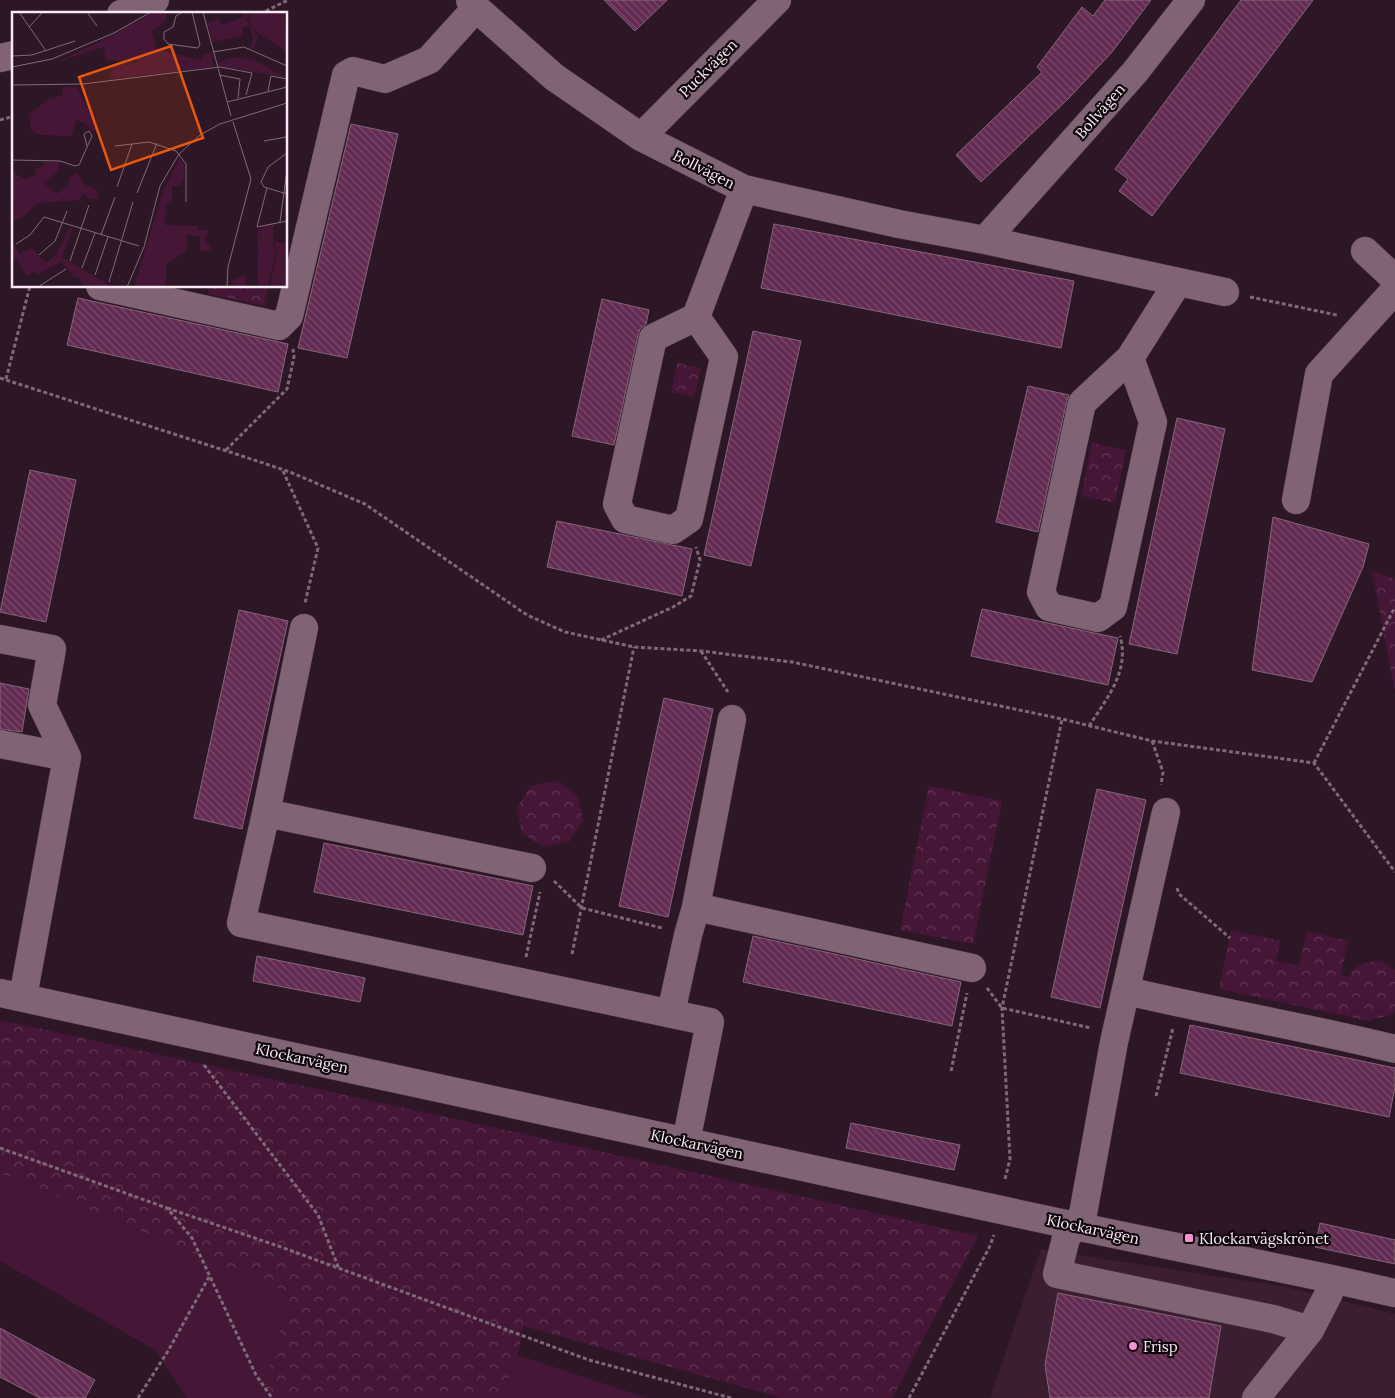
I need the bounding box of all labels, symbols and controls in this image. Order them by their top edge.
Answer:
inset map [12,12,288,288]
street label: Puckvägen [675,35,741,101]
street label: Bollvägen [1071,80,1129,142]
street label: Bollvägen [670,145,738,193]
street label: Klockarvägen [254,1039,350,1077]
street label: Klockarvägen [649,1125,745,1163]
street label: Klockarvägen [1045,1210,1141,1248]
place label: Klockarvägskrönet [1199,1229,1329,1248]
marker: Klockarvägskrönet [1183,1232,1195,1244]
place label: Frisp [1143,1337,1178,1356]
marker: Frisp [1127,1340,1139,1352]

